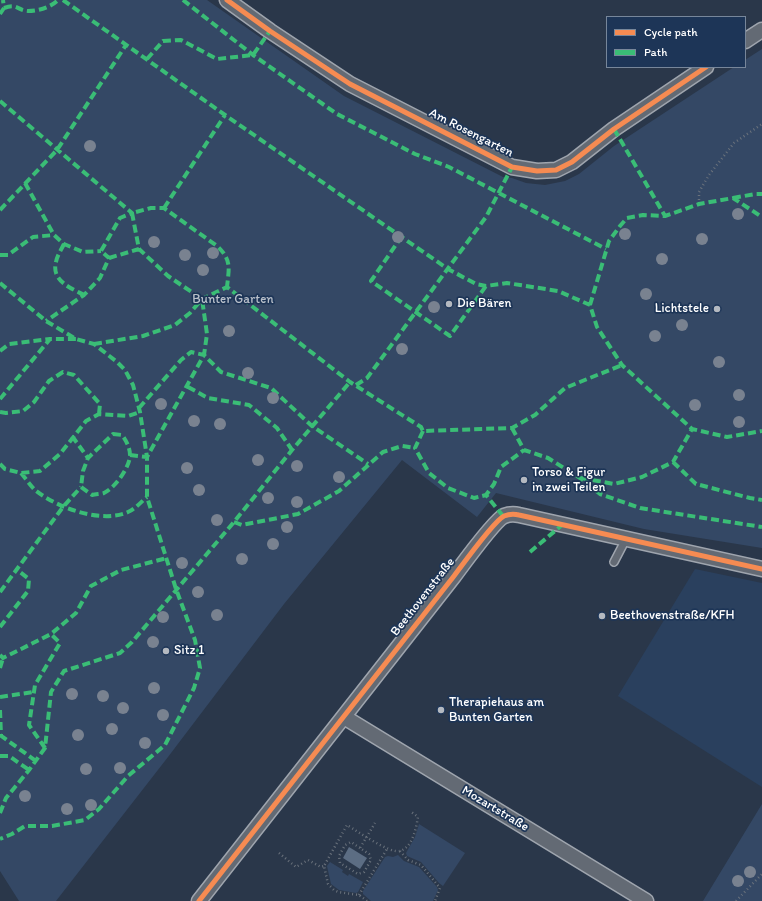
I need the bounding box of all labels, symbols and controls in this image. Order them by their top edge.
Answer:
legend [606,16,746,68]
text: Cycle path [644,25,698,39]
text: Path [644,45,667,59]
street label: Am Rosengarten [426,105,516,161]
park label: Bunter Garten [192,292,274,308]
place label: Die Bären [457,296,511,312]
marker: Die Bären [444,299,454,309]
place label: Lichtstele [655,301,709,317]
marker: Lichtstele [712,304,722,314]
place label: Torso & Figur in zwei Teilen [532,465,605,496]
marker: Torso & Figur in zwei Teilen [519,475,529,485]
street label: Beethovenstraße [388,555,458,639]
place label: Beethovenstraße/KFH [610,608,734,624]
marker: Beethovenstraße/KFH [597,611,607,621]
place label: Sitz 1 [174,643,204,659]
marker: Sitz 1 [161,646,171,656]
place label: Therapiehaus am Bunten Garten [449,695,544,726]
marker: Therapiehaus am Bunten Garten [436,705,446,715]
street label: Mozartstraße [459,783,531,835]

